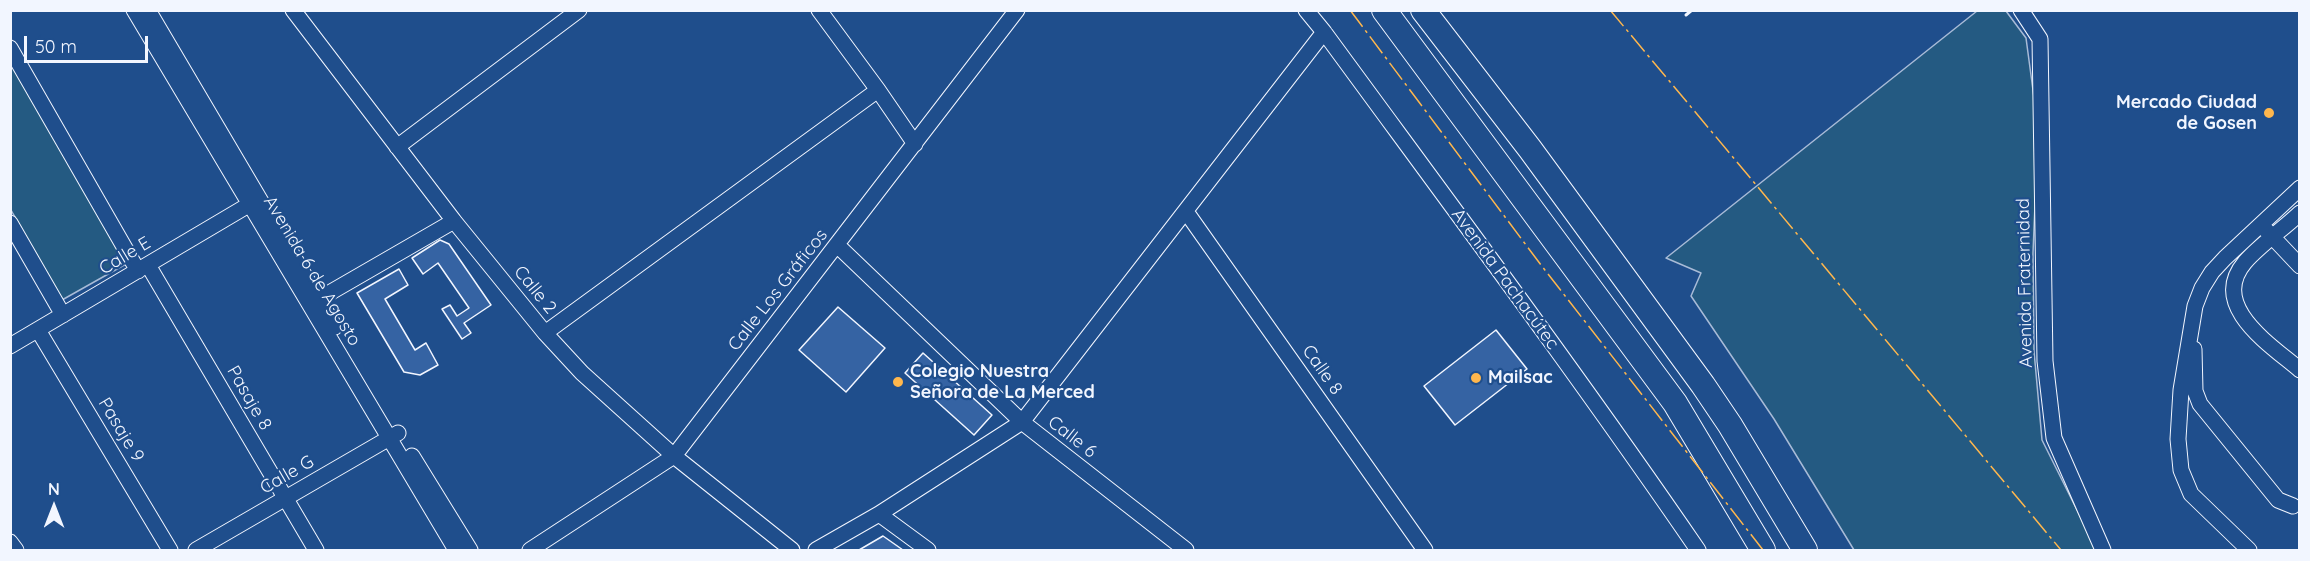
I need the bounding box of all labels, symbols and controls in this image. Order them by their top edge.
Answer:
scale bar [27,24,152,62]
text: 50 m [35,35,77,58]
place label: Mercado Ciudad de Gosen [2116,92,2257,134]
marker: Mercado Ciudad de Gosen [2262,106,2276,120]
street label: Avenida 6 de Agosto [259,192,365,350]
street label: Avenida Fraternidad [2013,198,2037,368]
street label: Avenida Pachacútec [1447,204,1563,354]
street label: Calle Los Gráficos [724,225,832,355]
street label: Calle E [95,232,155,280]
street label: Calle 2 [509,262,561,318]
street label: Calle 8 [1297,341,1347,399]
place label: Colegio Nuestra Señora de La Merced [910,361,1095,404]
street label: Pasaje 8 [222,362,276,434]
place label: Mailsac [1488,367,1553,389]
marker: Mailsac [1469,371,1483,385]
marker: Colegio Nuestra Señora de La Merced [891,375,905,389]
street label: Pasaje 9 [93,394,149,466]
street label: Calle 6 [1043,411,1101,463]
street label: Calle G [256,451,318,499]
north arrow [24,477,84,537]
text: N [48,479,60,499]

